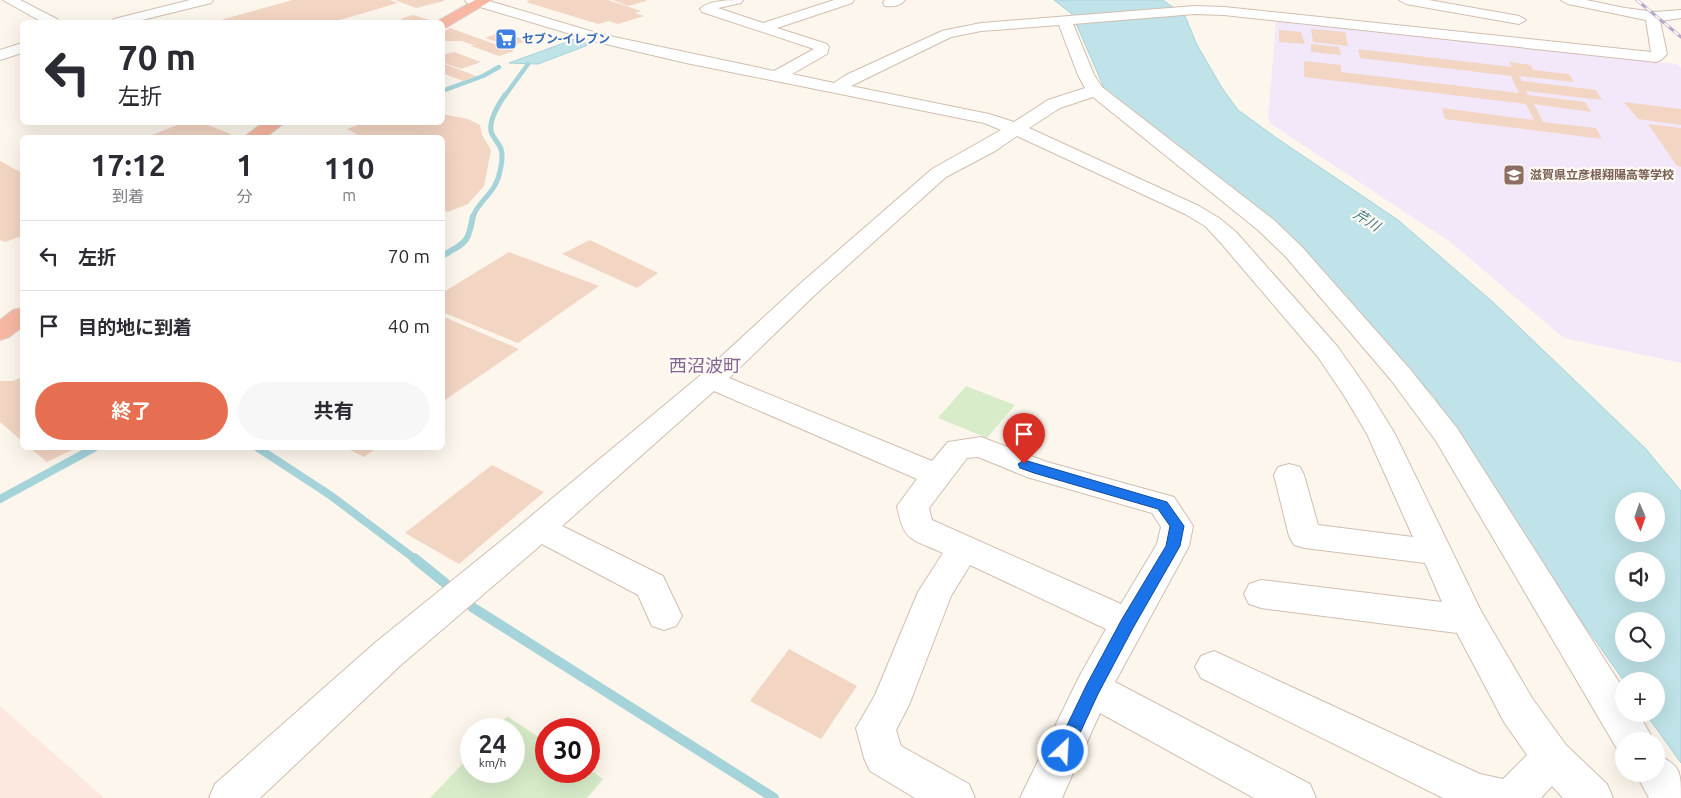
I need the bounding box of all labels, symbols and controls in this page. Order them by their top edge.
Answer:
supermarket icon: セブン-イレブン [494,27,518,51]
place label: セブン-イレブン [522,32,610,45]
text: 70 m [118,37,196,77]
icon: left [35,40,100,105]
text: 左折 [118,83,162,108]
text: 17:12 [91,148,166,182]
text: 1 [236,148,253,182]
text: 110 [324,151,374,185]
school or university icon: 滋賀県立彦根翔陽高等学校 [1502,163,1526,187]
place label: 滋賀県立彦根翔陽高等学校 [1530,168,1674,181]
text: m [342,186,356,204]
text: 到着 [112,187,144,205]
text: 分 [237,187,253,205]
water label: 芹川 [1351,206,1385,235]
icon: left [35,242,63,270]
text: 70 m [388,245,430,267]
text: 左折 [78,246,116,268]
icon: arrive [35,312,63,340]
text: 40 m [388,315,430,337]
text: 目的地に到着 [78,316,192,338]
district label: 西沼波町 [669,355,741,375]
button: 終了 [35,382,228,440]
button: 共有 [238,382,430,440]
pin [1003,413,1045,464]
icon: arrive [1010,420,1038,448]
north arrow [1615,492,1665,542]
map controls [1615,492,1665,782]
button: sound [1615,552,1665,602]
button: search [1615,612,1665,662]
button: + [1615,672,1665,722]
speed limit sign: 30 [535,718,600,783]
position arrow [1036,724,1088,776]
text: 24 [478,730,507,758]
button: − [1615,732,1665,782]
text: km/h [479,756,506,769]

